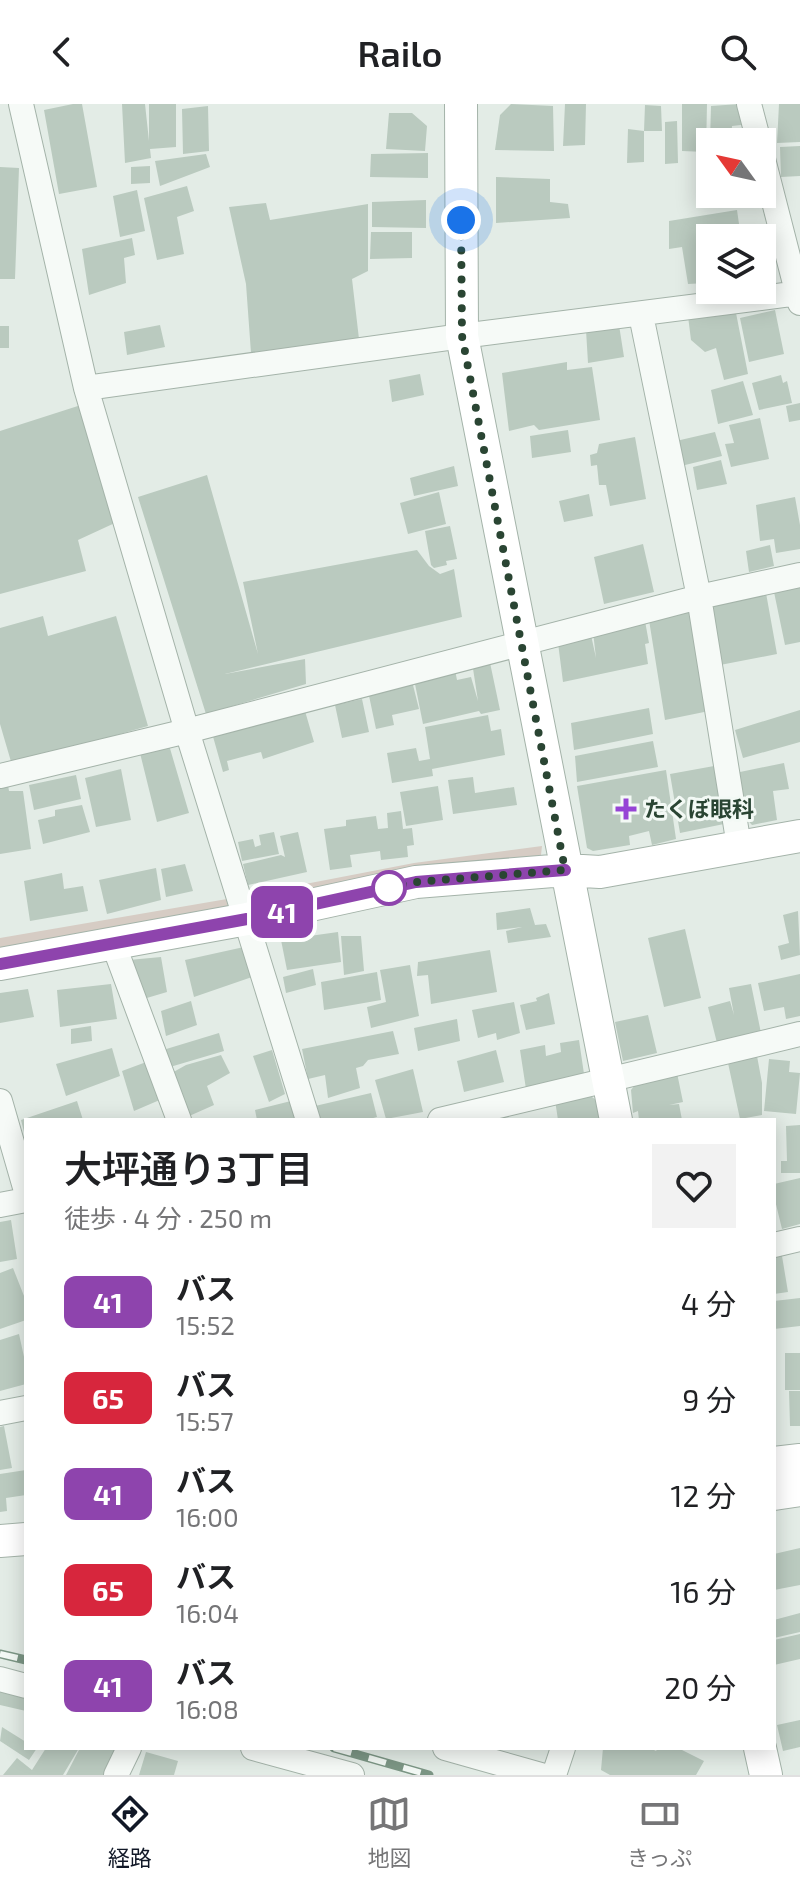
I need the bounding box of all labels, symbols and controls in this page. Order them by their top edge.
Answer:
icon: back [40,30,84,74]
icon: search [716,30,760,74]
text: Railo [358,31,442,74]
north arrow [696,128,776,208]
map controls [696,128,776,304]
your location [441,200,481,240]
button: layers [696,224,776,304]
place label: たくぼ眼科 [644,795,754,821]
marker: たくぼ眼科 [615,798,637,820]
unlabelled marker [372,871,406,905]
line badge: 41 [246,886,318,938]
text: 41 [267,895,297,929]
button: heart [652,1144,736,1228]
text: 大坪通り3丁目 [64,1145,313,1191]
text: 徒歩 · 4 分 · 250 m [64,1202,272,1233]
text: バス [176,1270,236,1306]
text: 41 [93,1285,123,1319]
text: 4 分 [681,1285,736,1321]
text: 15:52 [176,1309,235,1340]
text: バス [176,1366,236,1402]
text: 65 [92,1381,124,1415]
text: 9 分 [682,1381,736,1417]
text: 15:57 [176,1405,234,1436]
text: バス [176,1462,236,1498]
text: 41 [93,1477,123,1511]
text: 12 分 [671,1477,736,1513]
text: 16:00 [176,1501,239,1532]
text: バス [176,1558,236,1594]
text: 65 [92,1573,124,1607]
text: 16 分 [670,1573,736,1609]
text: 16:04 [176,1597,239,1628]
text: バス [176,1654,236,1690]
text: 41 [93,1669,123,1703]
text: 20 分 [664,1669,736,1705]
text: 16:08 [176,1693,239,1724]
tab: 経路 [108,1792,152,1872]
tab: 地図 [367,1792,411,1872]
tab: きっぷ [627,1792,692,1872]

